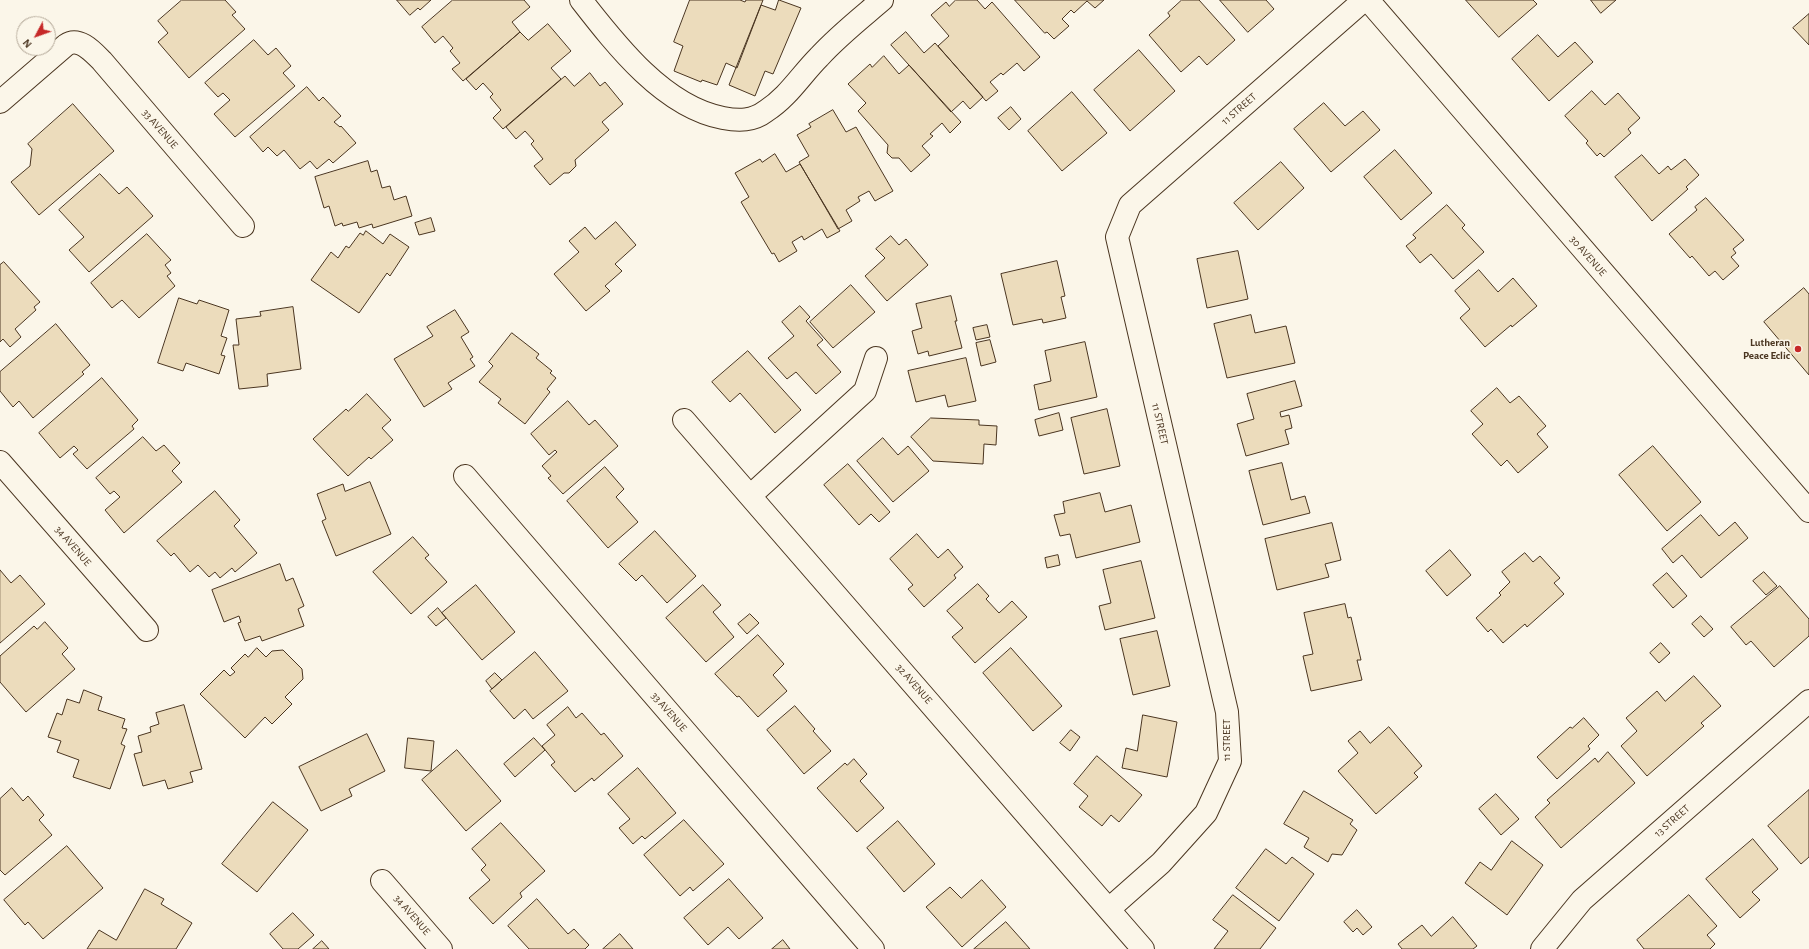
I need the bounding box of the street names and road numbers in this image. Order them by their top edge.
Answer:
street label: 11 STREET [1219,90,1259,128]
street label: 33 AVENUE [139,106,181,152]
street label: 30 AVENUE [1567,233,1609,279]
street label: 11 STREET [1149,402,1171,446]
street label: 34 AVENUE [52,523,94,569]
street label: 32 AVENUE [893,661,935,707]
street label: 33 AVENUE [648,689,690,735]
street label: 11 STREET [1220,719,1234,761]
street label: 13 STREET [1652,802,1692,840]
street label: 34 AVENUE [391,892,433,938]

